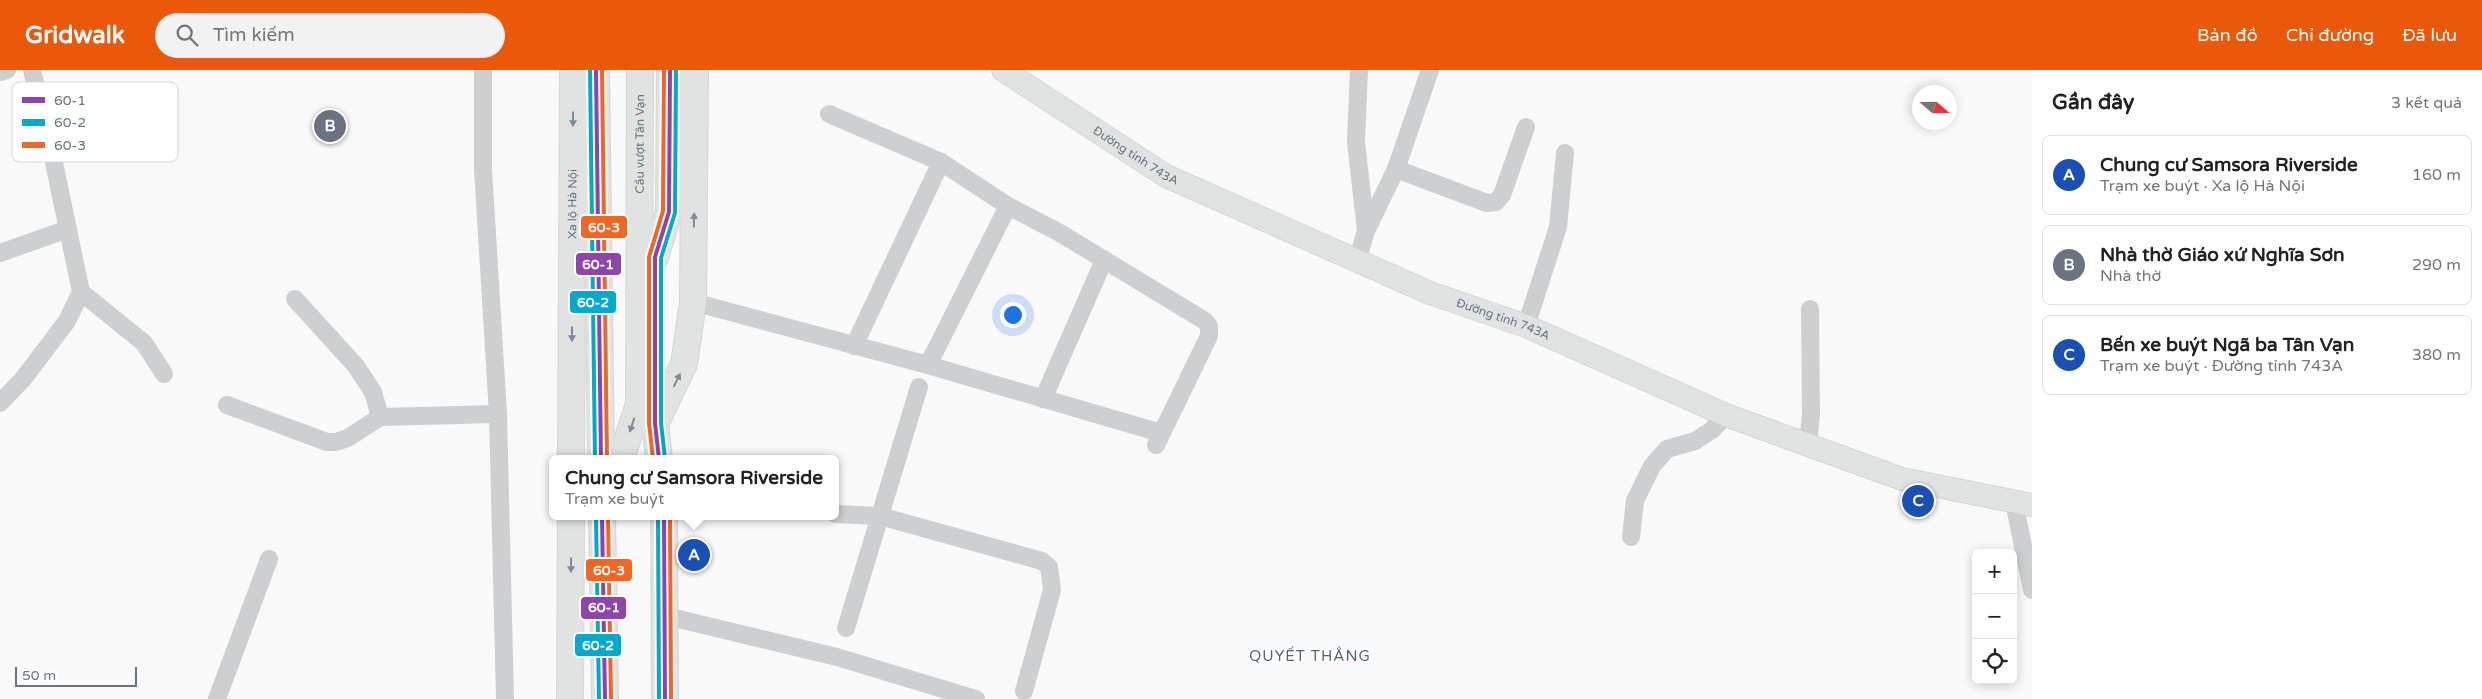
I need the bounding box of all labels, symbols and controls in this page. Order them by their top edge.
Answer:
search box [155,13,505,58]
text: Gridwalk [25,21,125,50]
icon: search [173,21,201,49]
text: Tìm kiếm [213,24,295,46]
text: Bản đồ [2197,24,2258,46]
text: Chỉ đường [2286,24,2374,46]
text: Đã lưu [2402,24,2457,46]
legend [12,82,178,162]
north arrow [1912,85,1957,130]
text: Gần đây [2052,90,2134,115]
text: 60-1 [54,92,86,109]
text: 3 kết quả [2391,93,2462,113]
street label: Cầu vượt Tân Vạn [633,94,647,194]
pin: B [314,107,346,145]
one-way arrow [569,111,577,127]
text: 60-2 [54,114,86,131]
street label: Đường tỉnh 743A [1090,123,1181,188]
text: 60-3 [54,137,86,154]
text: Chung cư Samsora Riverside [2100,154,2358,176]
text: A [2063,165,2075,185]
text: 160 m [2412,165,2461,185]
street label: Xa lộ Hà Nội [565,169,579,239]
text: Trạm xe buýt · Xa lộ Hà Nội [2100,176,2305,196]
one-way arrow [690,211,698,227]
line badge: 60-3 [580,215,628,239]
text: 60-3 [588,219,620,236]
text: Nhà thờ Giáo xứ Nghĩa Sơn [2100,244,2345,266]
line badge: 60-1 [575,252,622,276]
text: B [2063,255,2075,275]
text: 290 m [2412,255,2461,275]
text: 60-1 [582,256,614,273]
text: Nhà thờ [2100,266,2161,286]
line badge: 60-2 [569,290,617,314]
text: 60-2 [577,294,609,311]
street label: Đường tỉnh 743A [1455,296,1552,343]
your location [1000,302,1026,328]
one-way arrow [568,326,576,342]
text: Bến xe buýt Ngã ba Tân Vạn [2100,334,2354,356]
text: C [2063,345,2075,365]
text: 380 m [2412,345,2461,365]
text: Trạm xe buýt · Đường tỉnh 743A [2100,356,2343,376]
one-way arrow [673,373,681,387]
one-way arrow [628,417,635,432]
popup [549,455,839,520]
text: Chung cư Samsora Riverside [565,467,823,489]
pin: C [1902,482,1934,520]
text: Trạm xe buýt [565,489,664,509]
pin: A [678,536,710,574]
map controls [1972,549,2017,684]
button: + [1972,549,2017,594]
one-way arrow [567,557,575,573]
line badge: 60-3 [585,558,633,582]
text: 60-3 [593,562,625,579]
button: − [1972,594,2017,639]
line badge: 60-1 [580,596,627,620]
text: 60-1 [588,599,620,616]
line badge: 60-2 [574,633,622,657]
text: 60-2 [582,637,614,654]
button: locate [1972,639,2017,684]
district label: QUYẾT THẮNG [1249,646,1371,665]
scale bar [15,664,138,687]
text: 50 m [22,667,56,684]

